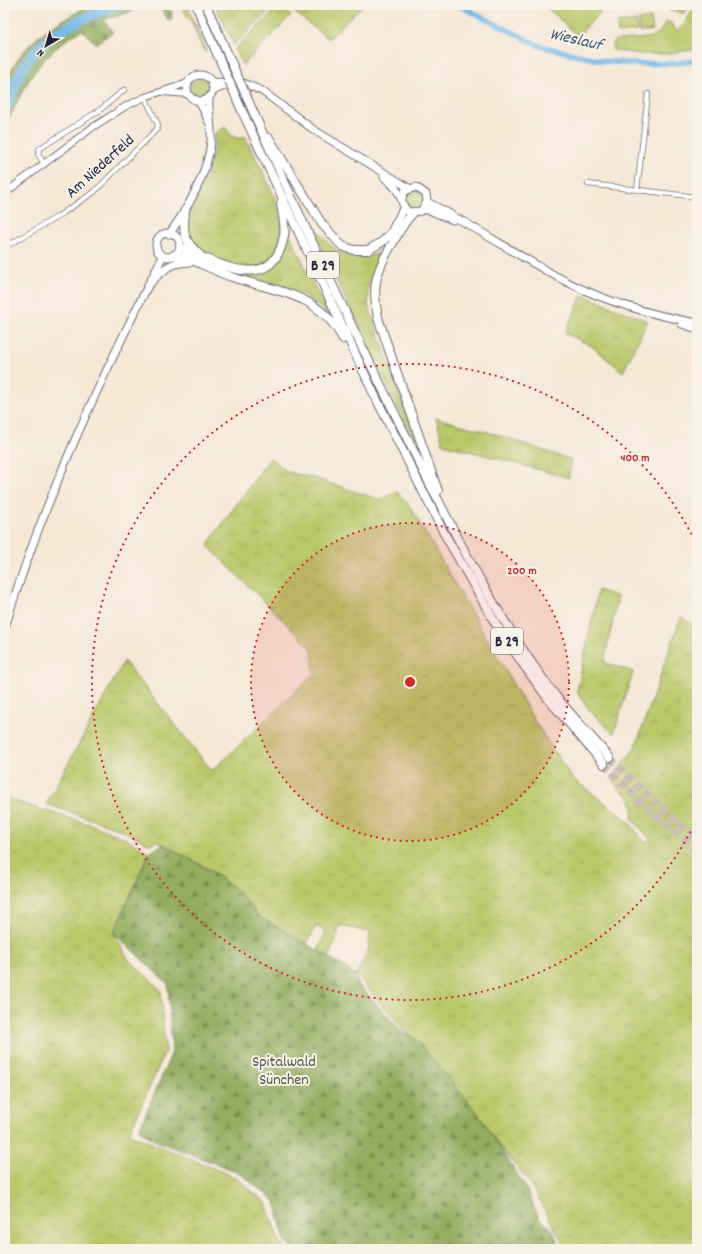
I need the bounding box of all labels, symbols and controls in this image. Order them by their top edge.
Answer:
water label: Wieslauf [547,23,608,59]
north arrow [26,26,66,66]
text: N [34,44,48,60]
street label: Am Niederfeld [61,130,140,204]
road number: B 29 [307,252,339,278]
text: 400 m [620,450,650,467]
text: 200 m [507,563,537,580]
road number: B 29 [491,628,523,654]
centre of rings [403,675,417,689]
park label: Spitalwald Sünchen [252,1051,316,1092]

